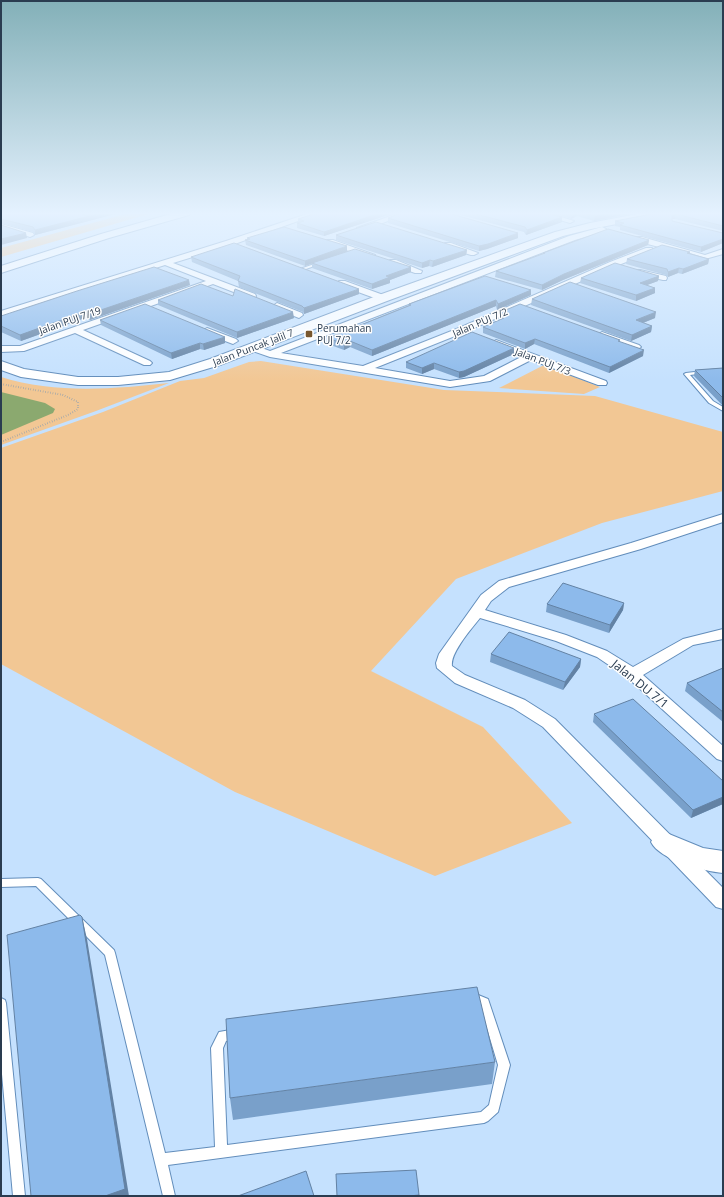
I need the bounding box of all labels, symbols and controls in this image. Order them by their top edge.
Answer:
street label: Jalan PUJ 7/19 [36,303,103,337]
street label: Jalan PUJ 7/2 [449,304,510,340]
place label: Perumahan PUJ 7/2 [317,321,372,347]
street label: Jalan Puncak Jalil 7 [210,325,296,369]
marker: Perumahan PUJ 7/2 [304,329,314,339]
street label: Jalan PUJ 7/3 [512,344,573,378]
street label: Jalan DU 7/1 [607,655,672,712]

